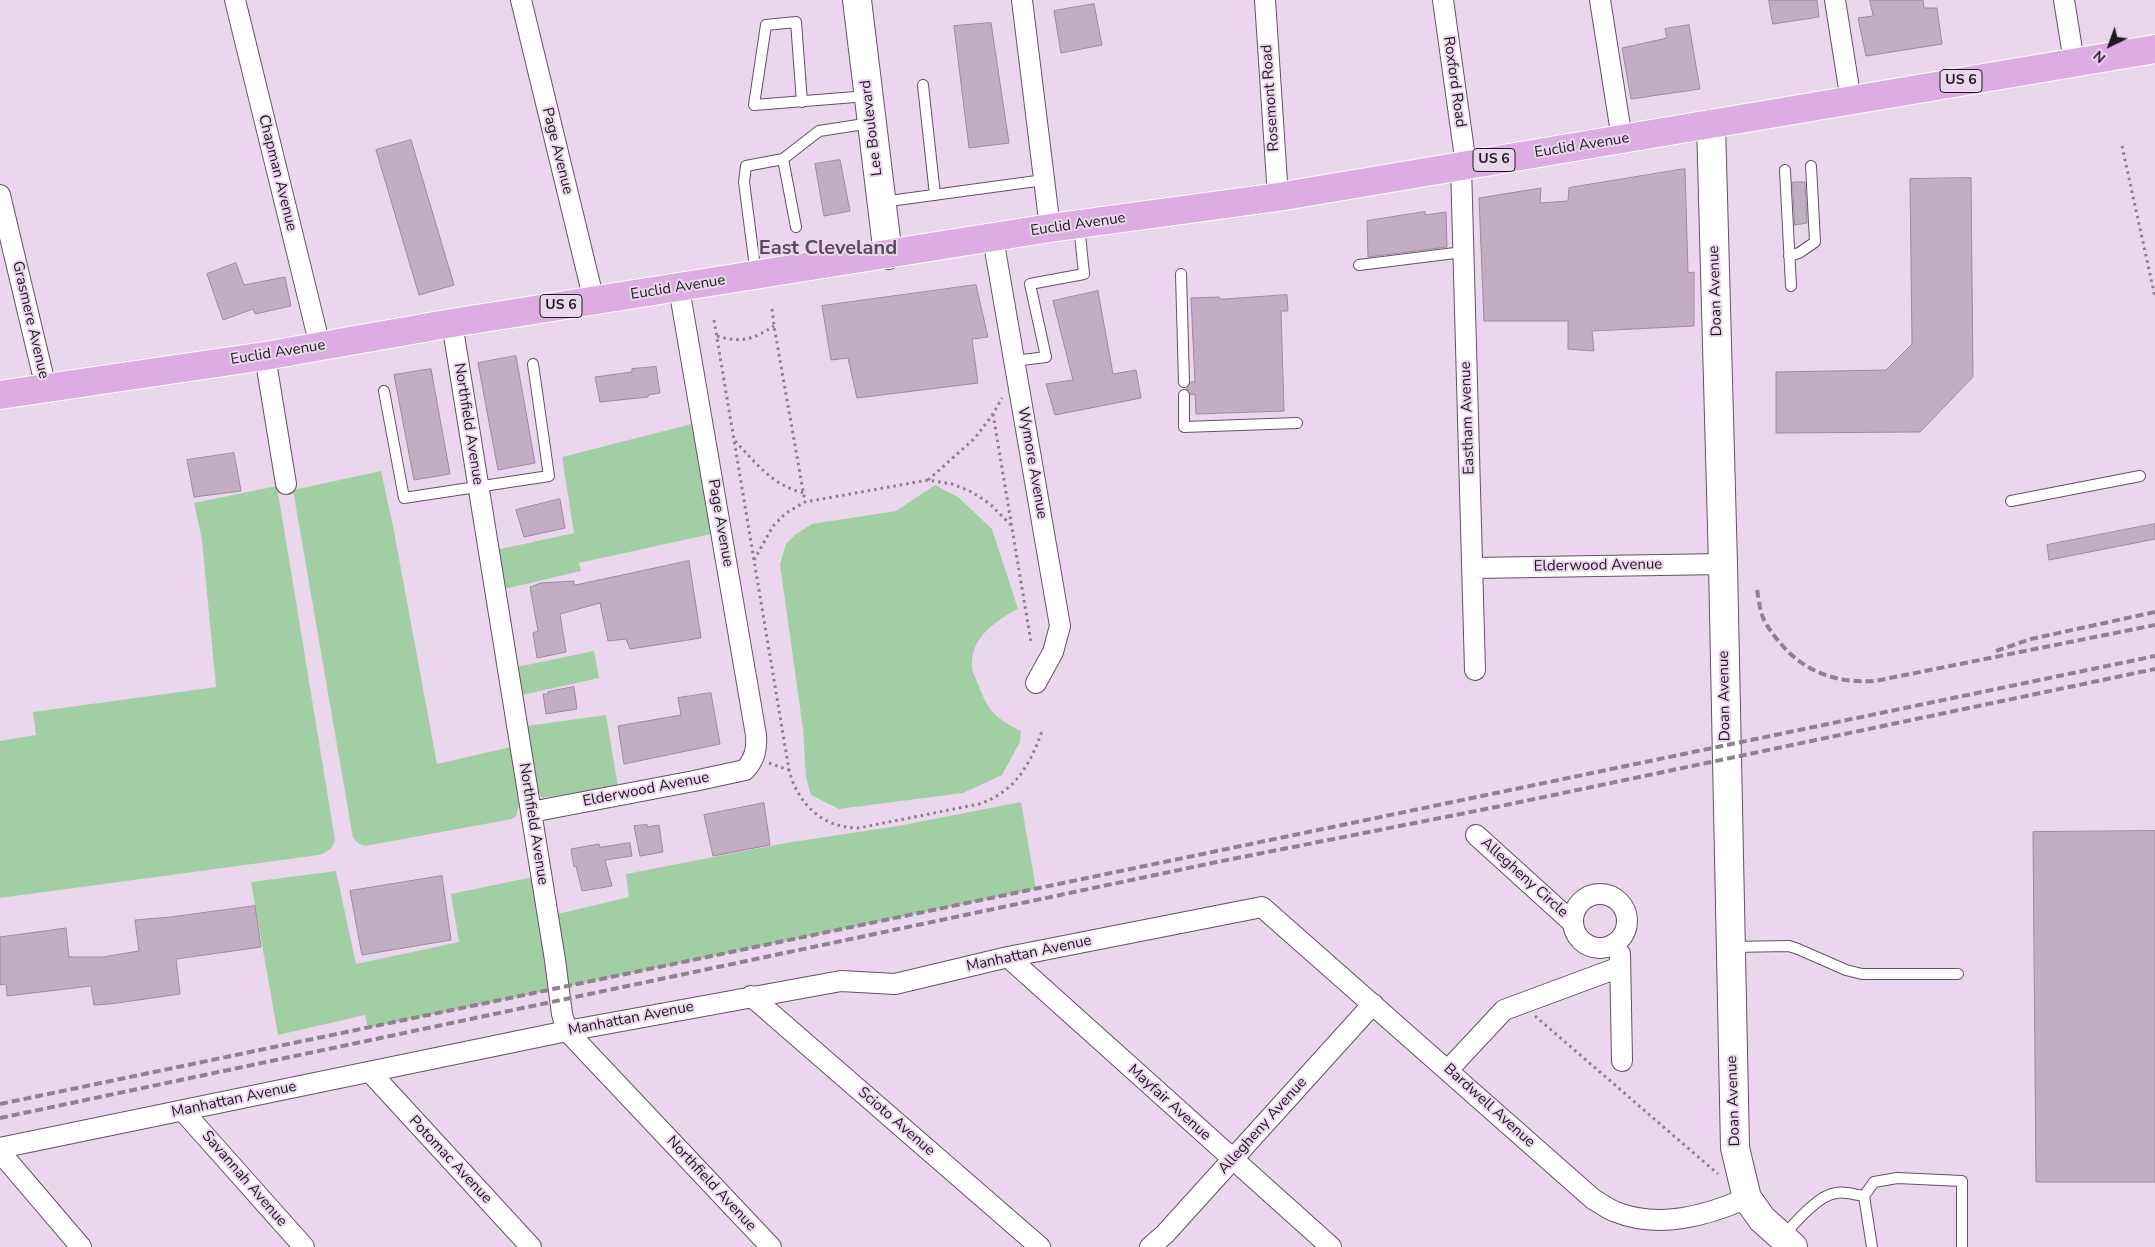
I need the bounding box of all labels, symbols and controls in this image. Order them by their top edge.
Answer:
north arrow [2085,20,2135,70]
street label: Roxford Road [1439,35,1469,129]
street label: Rosemont Road [1258,44,1284,152]
text: N [2089,46,2110,67]
road number: US 6 [1940,70,1982,92]
street label: Lee Boulevard [857,79,887,177]
street label: Page Avenue [538,106,576,196]
street label: Chapman Avenue [254,113,300,233]
street label: Euclid Avenue [1533,130,1631,162]
road number: US 6 [1473,148,1515,172]
street label: Euclid Avenue [1029,209,1127,241]
district label: East Cleveland [759,237,897,261]
street label: Doan Avenue [1705,245,1727,337]
street label: Grasmere Avenue [8,259,52,381]
street label: Euclid Avenue [629,272,727,304]
road number: US 6 [540,294,582,318]
street label: Euclid Avenue [229,337,327,369]
street label: Eastham Avenue [1457,361,1479,475]
street label: Northfield Avenue [449,362,487,486]
street label: Wymore Avenue [1013,406,1051,520]
street label: Page Avenue [703,478,737,568]
street label: Elderwood Avenue [1534,556,1662,576]
street label: Doan Avenue [1715,650,1735,742]
street label: Northfield Avenue [514,762,552,886]
street label: Elderwood Avenue [581,769,711,811]
street label: Allegheny Circle [1477,834,1571,922]
street label: Manhattan Avenue [965,932,1093,976]
street label: Manhattan Avenue [567,998,695,1040]
street label: Doan Avenue [1723,1055,1745,1147]
street label: Bardwell Avenue [1440,1060,1538,1152]
street label: Mayfair Avenue [1124,1061,1214,1145]
street label: Allegheny Avenue [1215,1074,1311,1178]
street label: Manhattan Avenue [170,1078,298,1122]
street label: Scioto Avenue [854,1084,938,1160]
street label: Potomac Avenue [405,1112,495,1208]
street label: Savannah Avenue [198,1127,290,1231]
street label: Northfield Avenue [662,1133,760,1235]

